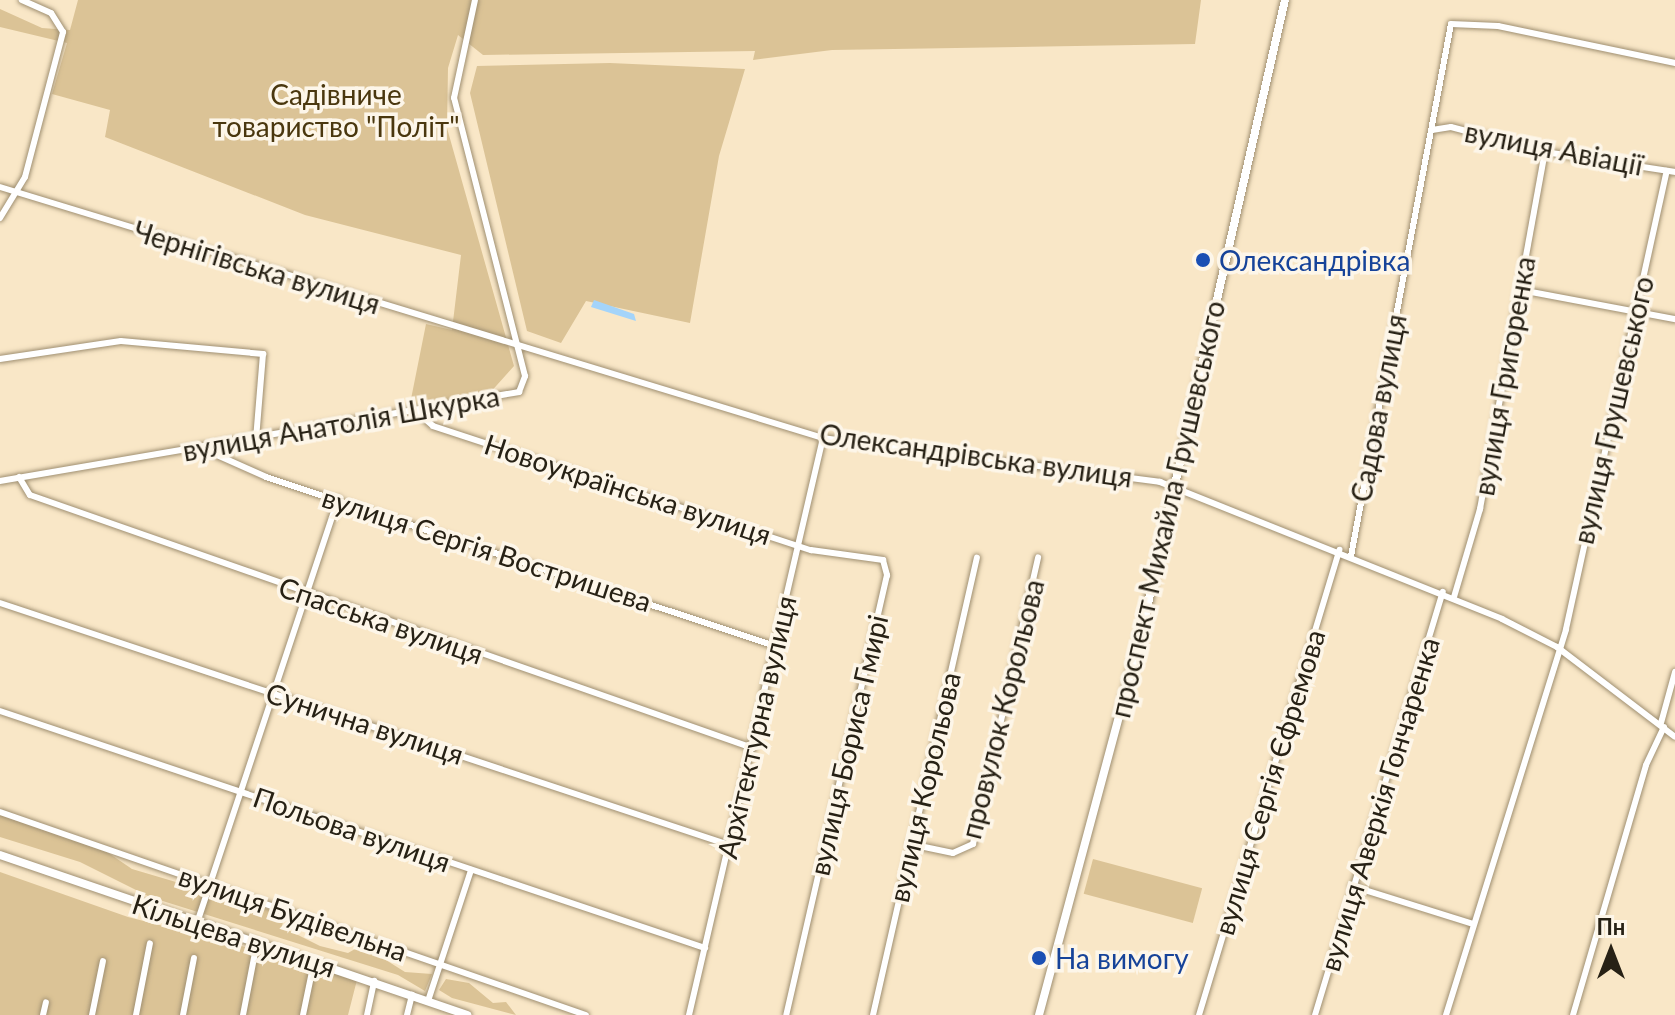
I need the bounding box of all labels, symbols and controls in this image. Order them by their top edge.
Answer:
park label: Садівниче товариство "Політ" [212,77,460,143]
street label: вулиця Авіації [1462,114,1646,182]
street label: Чернігівська вулиця [130,214,384,320]
place label: Олександрівка [1219,243,1410,277]
marker: Олександрівка [1194,251,1212,269]
street label: вулиця Григоренка [1466,254,1542,498]
street label: вулиця Грушевського [1566,273,1660,547]
street label: проспект Михайла Грушевського [1103,297,1231,721]
street label: Садова вулиця [1343,311,1413,505]
street label: вулиця Анатолія Шкурка [180,379,502,467]
street label: Олександрівська вулиця [818,416,1134,494]
street label: Новоукраїнська вулиця [480,427,776,551]
street label: вулиця Сергія Востришева [318,480,656,618]
street label: Спасська вулиця [275,569,487,671]
street label: провулок Корольова [954,576,1050,842]
street label: Архітектурна вулиця [709,592,803,862]
street label: вулиця Бориса Гмирі [802,611,894,879]
street label: вулиця Сергія Єфремова [1207,625,1331,939]
street label: вулиця Аверкія Гончаренка [1312,633,1446,975]
street label: вулиця Корольова [881,669,967,905]
street label: Сунична вулиця [262,675,468,771]
street label: Польова вулиця [249,780,455,878]
street label: вулиця Будівельна [175,858,411,968]
street label: Кільцева вулиця [128,886,340,984]
north arrow [1571,911,1651,991]
text: Пн [1597,913,1625,940]
place label: На вимогу [1055,941,1189,975]
marker: На вимогу [1030,949,1048,967]

